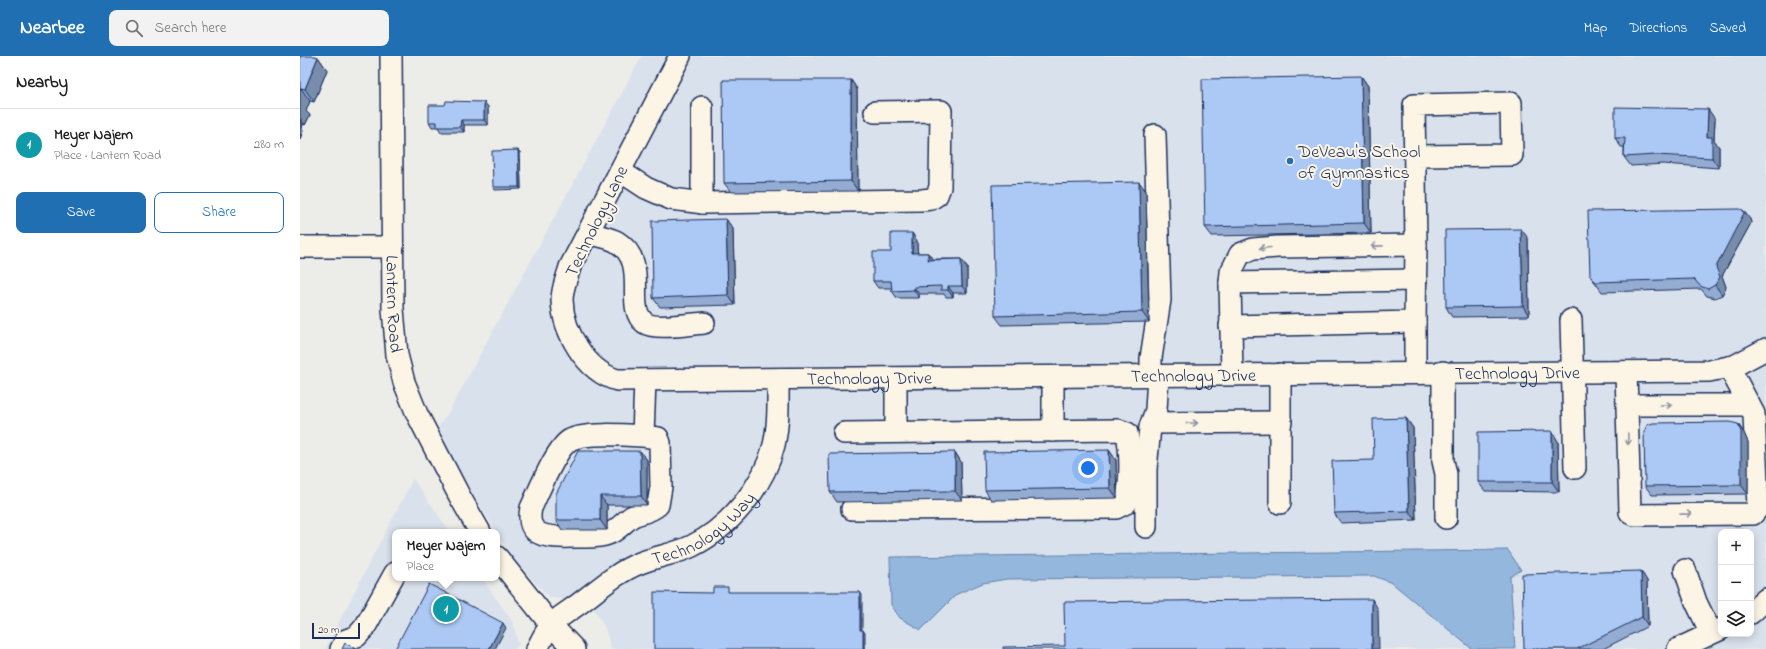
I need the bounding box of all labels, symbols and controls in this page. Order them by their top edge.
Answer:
search box [109,10,389,46]
text: Nearbee [20,15,85,42]
icon: search [123,17,145,39]
text: Search here [155,17,226,39]
text: Map [1584,18,1607,39]
text: Directions [1629,18,1687,39]
text: Saved [1709,18,1746,39]
text: Nearby [16,70,68,95]
text: Meyer Najem [54,124,133,146]
text: 1 [27,135,31,154]
text: 280 m [254,135,284,154]
place label: DeVeau's School of Gymnastics [1297,140,1421,187]
text: Place · Lantern Road [54,146,161,165]
marker: DeVeau's School of Gymnastics [1285,156,1295,166]
street label: Technology Lane [560,161,637,282]
button: Save [16,192,146,233]
button: Share [154,192,284,233]
one-way arrow [1371,242,1384,250]
one-way arrow [1259,244,1272,251]
street label: Lantern Road [378,255,408,354]
street label: Technology Drive [1455,361,1581,389]
street label: Technology Drive [1131,364,1257,391]
street label: Technology Drive [807,366,933,394]
one-way arrow [1659,401,1672,409]
one-way arrow [1185,419,1198,427]
one-way arrow [1624,432,1632,445]
your location [1078,458,1098,478]
street label: Technology Way [649,487,763,573]
one-way arrow [1679,510,1692,518]
popup [392,529,500,581]
map controls [1718,529,1754,637]
button: + [1718,529,1754,565]
text: Meyer Najem [407,535,485,557]
text: Place [407,557,434,576]
button: − [1718,565,1754,601]
pin: 1 [433,594,459,624]
button: layers [1718,601,1754,637]
scale bar [312,621,360,640]
text: 20 m [318,622,340,638]

